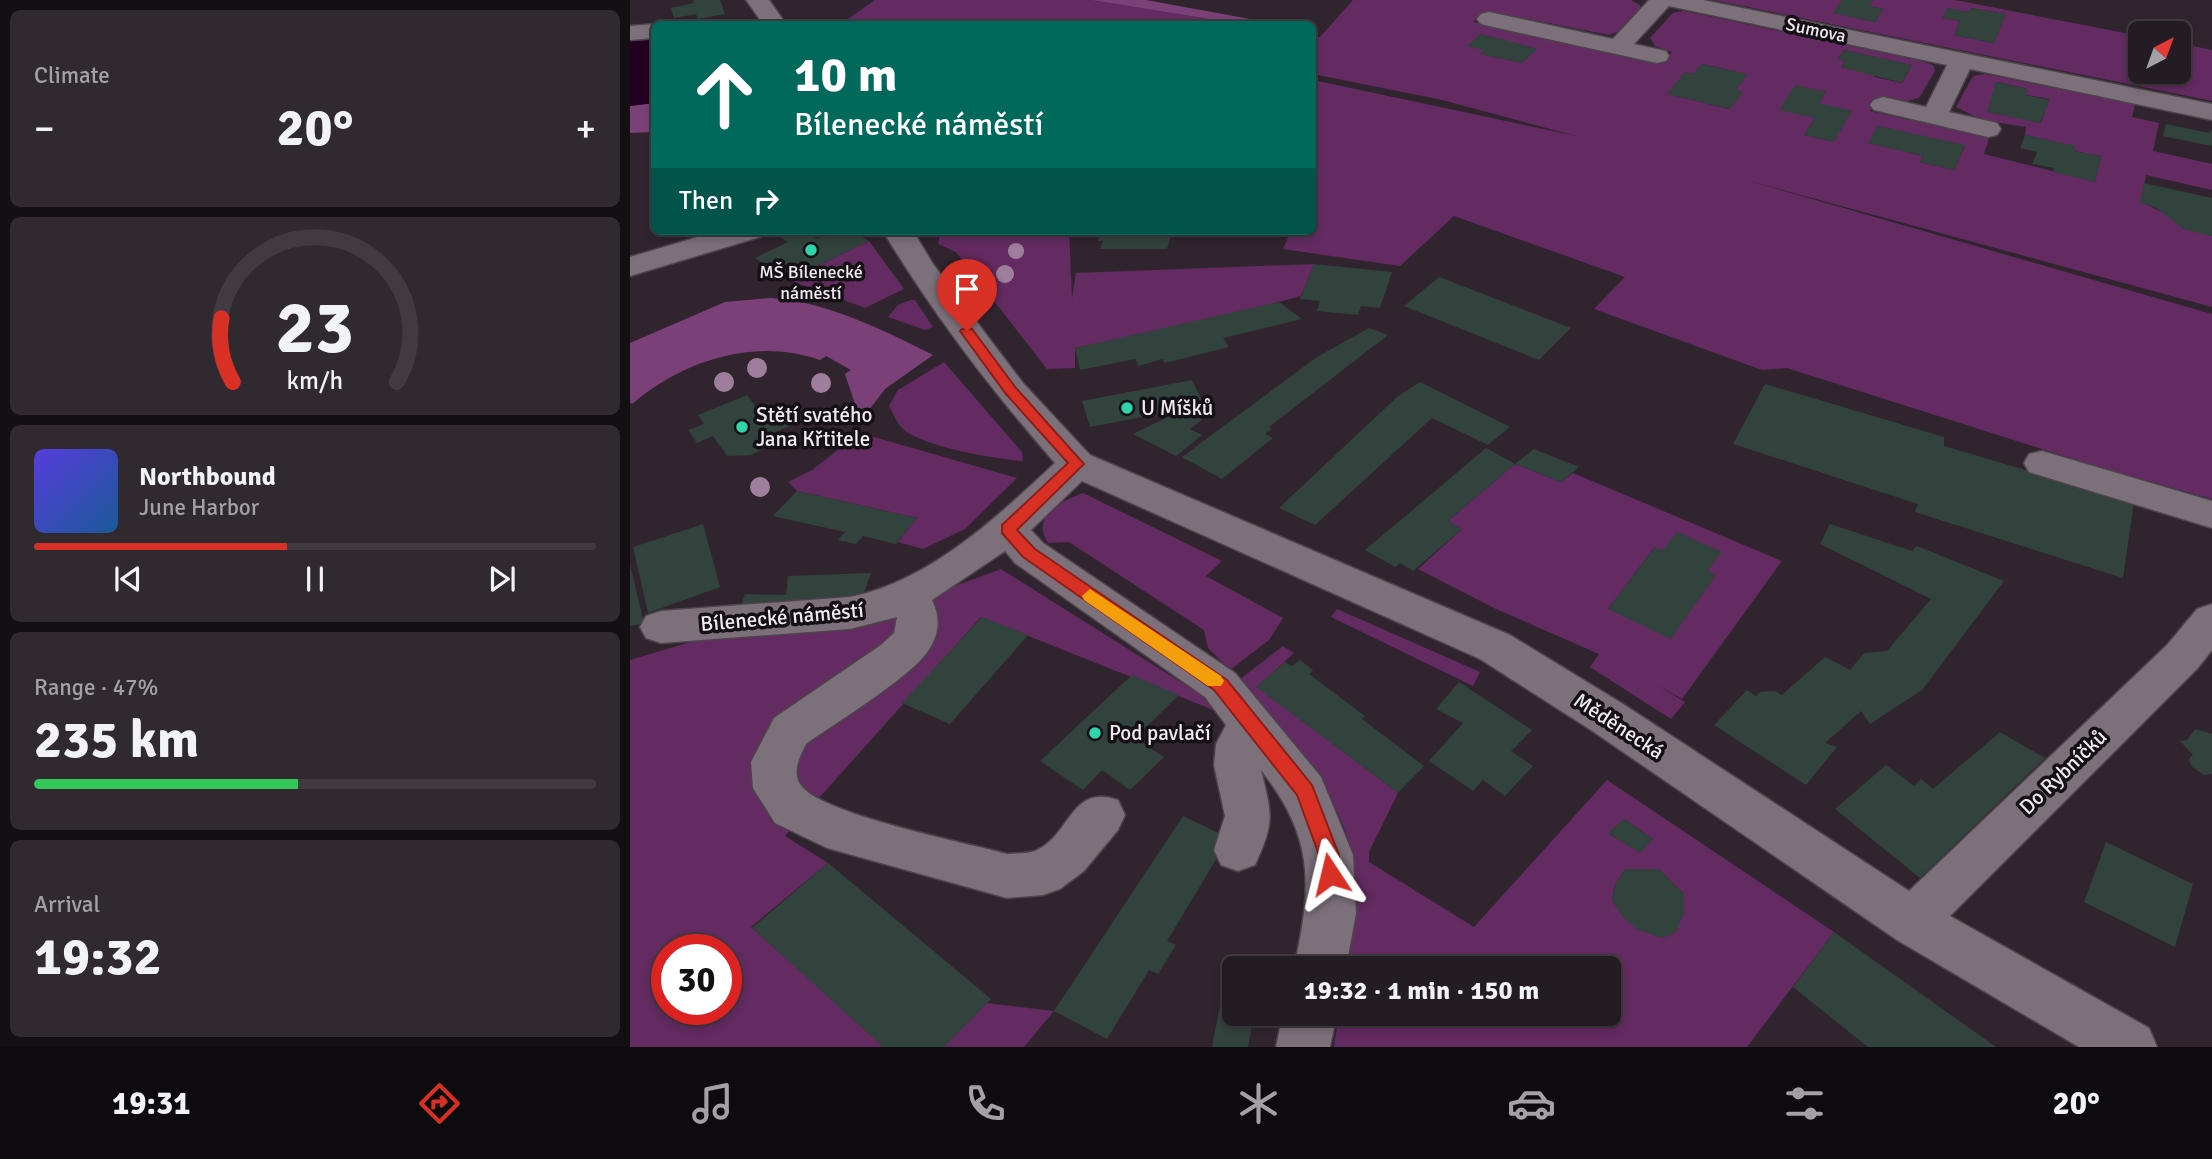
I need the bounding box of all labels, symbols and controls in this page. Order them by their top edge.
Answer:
street label: Sumova [1784,13,1848,47]
north arrow [2128,21,2191,84]
map controls [2128,21,2191,84]
text: 10 m [794,45,897,105]
icon: ahead [679,49,770,140]
text: Climate [34,61,110,90]
text: 20° [277,96,353,160]
text: − [34,105,55,152]
text: + [575,105,596,152]
text: Bílenecké náměstí [794,105,1043,144]
icon: right [747,182,785,220]
text: Then [679,185,733,217]
marker: MŠ Bílenecké náměstí [803,242,819,258]
pin [937,259,997,331]
place label: MŠ Bílenecké náměstí [759,261,863,304]
icon: arrive [948,270,986,308]
text: 23 [276,285,354,374]
text: km/h [287,365,343,396]
place label: U Míšků [1141,395,1213,421]
marker: U Míšků [1119,400,1135,416]
place label: Stětí svatého Jana Křtitele [756,402,872,452]
marker: Stětí svatého Jana Křtitele [734,419,750,435]
text: Northbound [139,461,276,493]
text: June Harbor [139,493,259,522]
icon: previous [109,560,147,598]
icon: pause [296,560,334,598]
icon: next [483,560,521,598]
street label: Bílenecké náměstí [699,597,865,637]
text: Range · 47% [34,673,158,702]
street label: Měděnecká [1569,687,1669,765]
text: 235 km [34,708,199,772]
place label: Pod pavlačí [1109,720,1211,746]
street label: Do Rybníčků [2014,724,2112,820]
marker: Pod pavlačí [1087,725,1103,741]
position arrow [1293,837,1367,911]
text: Arrival [34,890,100,919]
text: 19:32 [34,925,162,989]
speed limit sign: 30 [651,934,742,1025]
text: 19:32 · 1 min · 150 m [1304,975,1539,1007]
icon: directions [415,1079,464,1128]
icon: music [688,1079,737,1128]
icon: phone [961,1079,1010,1128]
icon: climate [1234,1079,1283,1128]
icon: car [1507,1079,1556,1128]
icon: filters [1780,1079,1829,1128]
text: 19:31 [112,1084,191,1123]
text: 20° [2053,1084,2100,1123]

